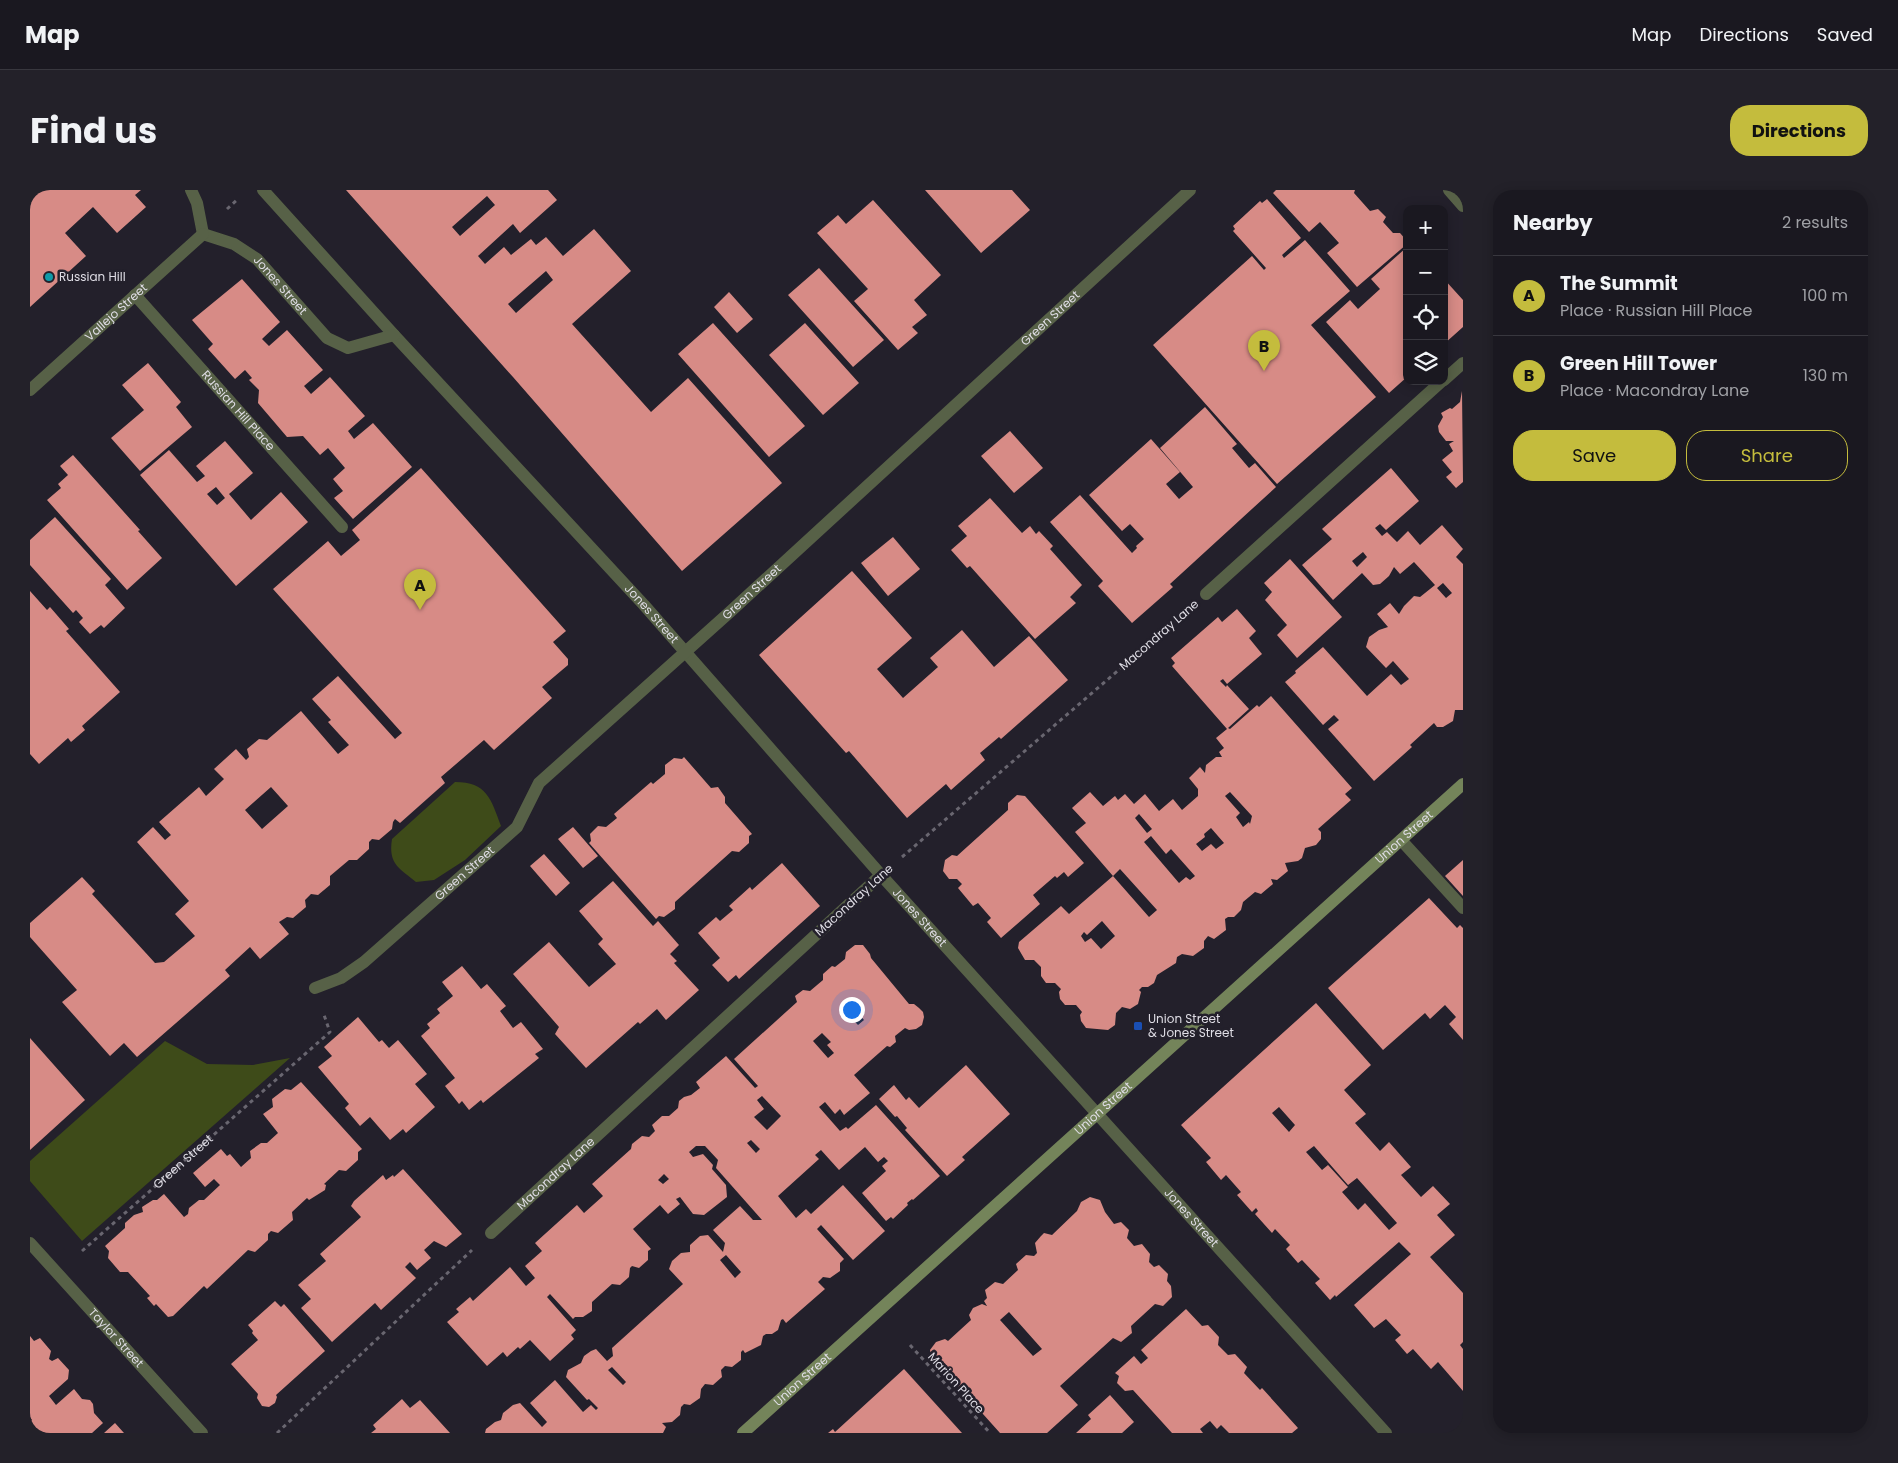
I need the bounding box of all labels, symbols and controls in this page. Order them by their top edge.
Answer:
text: Map [25,18,80,51]
text: Map [1632,22,1671,47]
text: Directions [1699,22,1789,47]
text: Saved [1817,22,1873,47]
button: Directions [1730,105,1868,156]
text: Find us [30,106,157,155]
map controls [1403,205,1448,385]
button: + [1403,205,1448,250]
text: Nearby [1513,208,1593,237]
text: 2 results [1782,211,1848,234]
button: − [1403,250,1448,295]
street label: Jones Street [250,252,311,318]
place label: Russian Hill [59,268,126,285]
text: The Summit [1560,270,1678,297]
marker: Russian Hill [43,271,55,283]
street label: Vallejo Street [81,279,151,345]
text: A [1523,284,1535,307]
text: 100 m [1802,284,1848,307]
street label: Green Street [1017,286,1083,349]
button: locate [1403,295,1448,340]
text: Place · Russian Hill Place [1560,299,1752,322]
pin: B [1248,330,1280,371]
button: layers [1403,340,1448,385]
text: Green Hill Tower [1560,350,1717,377]
text: B [1524,364,1534,387]
text: 130 m [1803,364,1848,387]
street label: Russian Hill Place [198,366,279,454]
text: Place · Macondray Lane [1560,379,1749,402]
button: Save [1513,430,1676,481]
button: Share [1686,430,1848,481]
street label: Green Street [718,560,785,623]
pin: A [404,569,436,610]
street label: Jones Street [621,580,683,647]
street label: Macondray Lane [1115,595,1202,674]
street label: Union Street [1371,806,1436,867]
street label: Green Street [431,842,498,904]
street label: Macondray Lane [811,860,897,939]
street label: Jones Street [889,884,951,950]
your location [839,997,865,1023]
place label: Union Street & Jones Street [1148,1010,1234,1041]
marker: Union Street & Jones Street [1132,1020,1144,1032]
street label: Union Street [1070,1077,1136,1138]
street label: Green Street [149,1130,217,1192]
street label: Macondray Lane [513,1133,598,1213]
street label: Jones Street [1161,1184,1223,1251]
street label: Taylor Street [85,1304,148,1371]
street label: Union Street [769,1348,835,1410]
street label: Marion Place [924,1348,989,1417]

